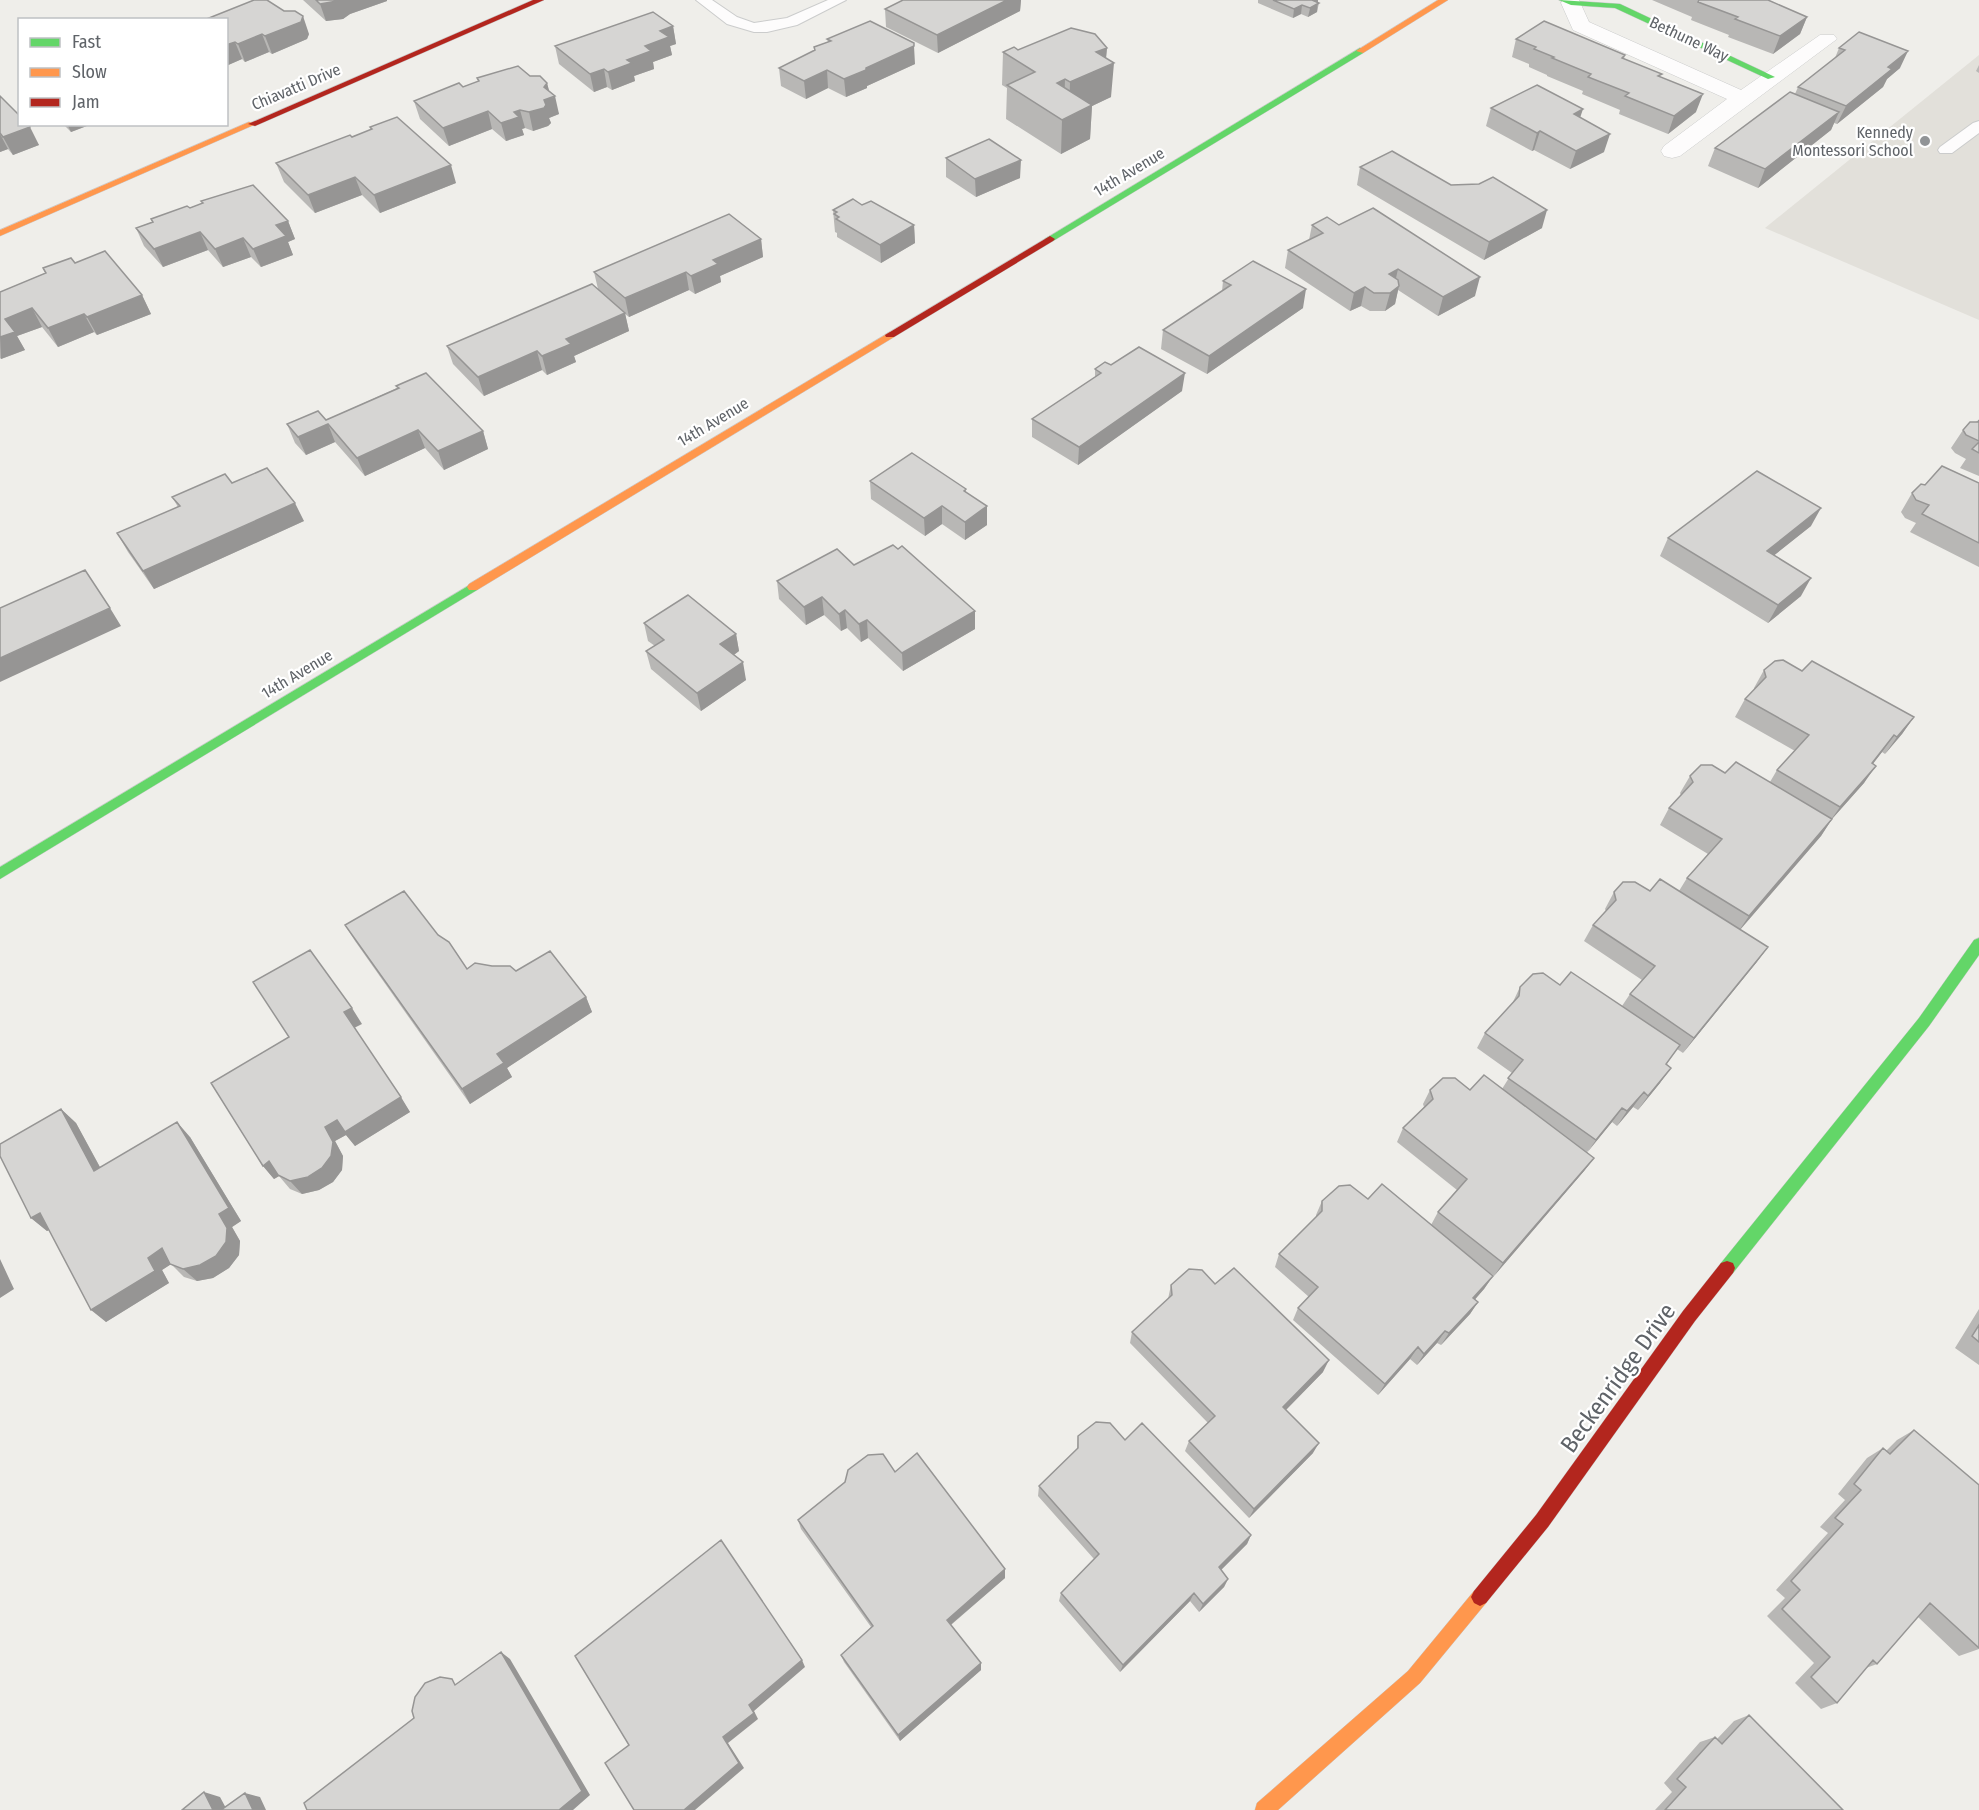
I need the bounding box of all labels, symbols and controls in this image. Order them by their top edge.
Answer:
street label: Bethune Way [1646,12,1732,66]
legend [18,18,228,126]
text: Fast [72,31,101,53]
street label: Chiavatti Drive [249,60,343,114]
text: Slow [72,61,107,83]
text: Jam [72,91,100,113]
place label: Kennedy Montessori School [1792,123,1914,160]
marker: Kennedy Montessori School [1918,134,1932,148]
street label: 14th Avenue [1090,143,1168,201]
street label: 14th Avenue [674,393,752,451]
street label: 14th Avenue [258,645,336,703]
street label: Beckenridge Drive [1555,1298,1681,1458]

